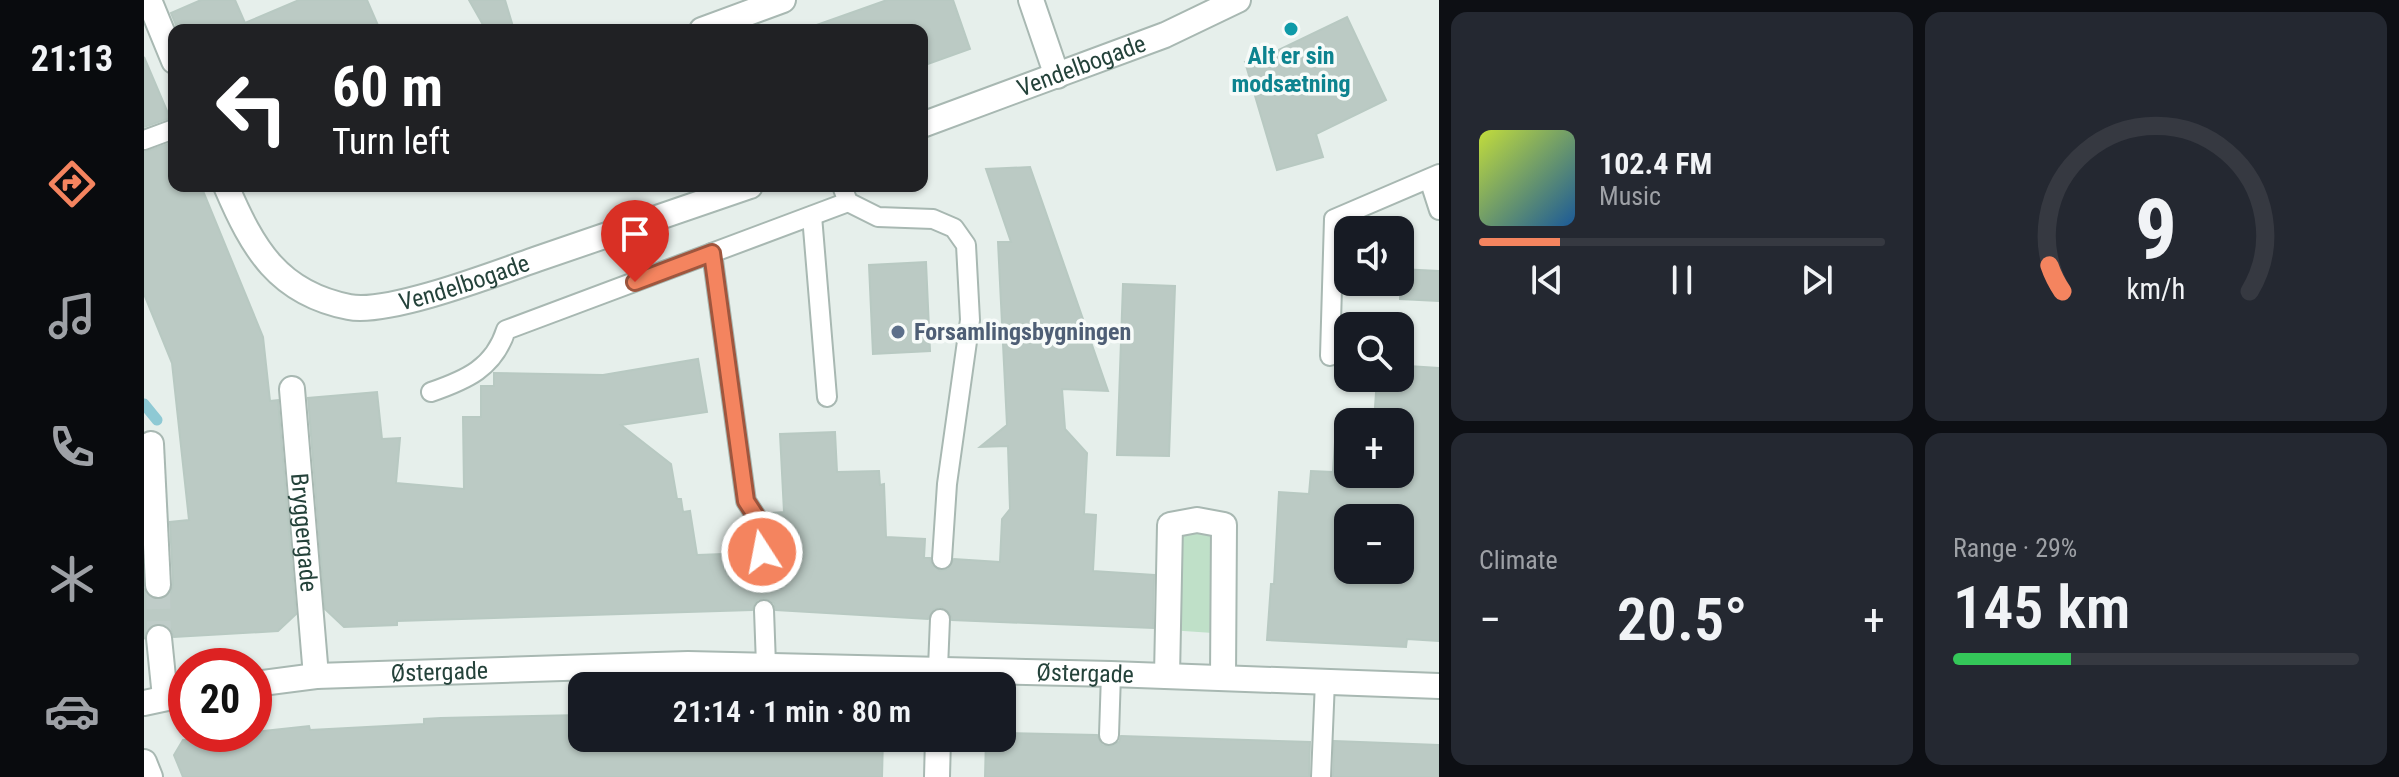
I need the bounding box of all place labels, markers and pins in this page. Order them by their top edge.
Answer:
marker: Alt er sin modsætning [1282,20,1300,38]
place label: Alt er sin modsætning [1231,42,1351,98]
pin [601,200,669,282]
place label: Forsamlingsbygningen [914,318,1131,346]
marker: Forsamlingsbygningen [889,323,907,341]

